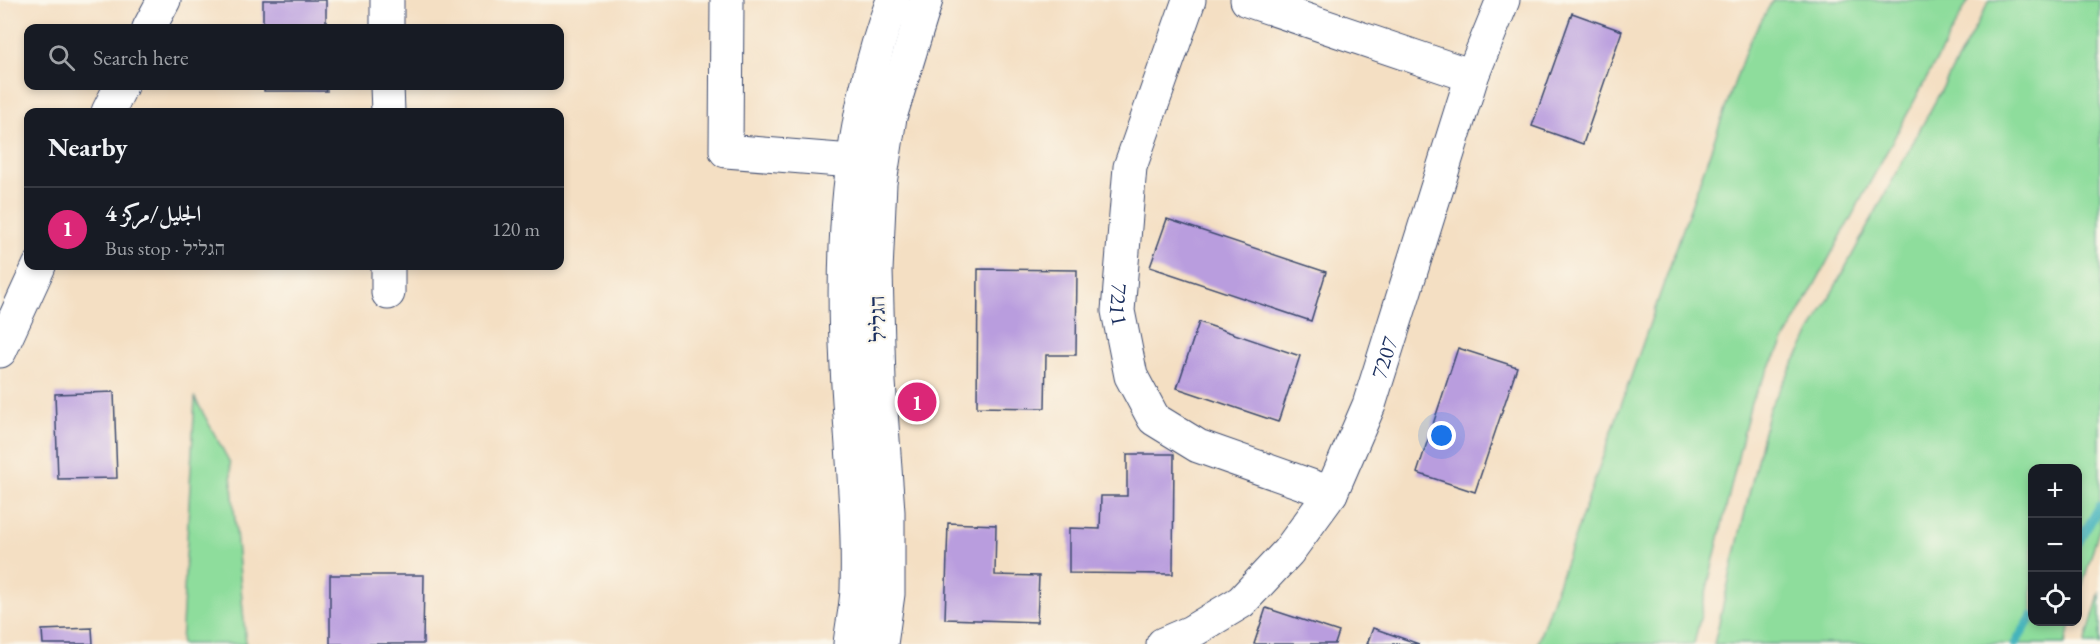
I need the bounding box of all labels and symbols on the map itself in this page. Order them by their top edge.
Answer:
street label: 7211 [1103,282,1135,328]
street label: הגליל [862,295,893,343]
street label: 7207 [1364,333,1405,382]
pin: 1 [898,380,936,424]
your location [1427,421,1456,450]

